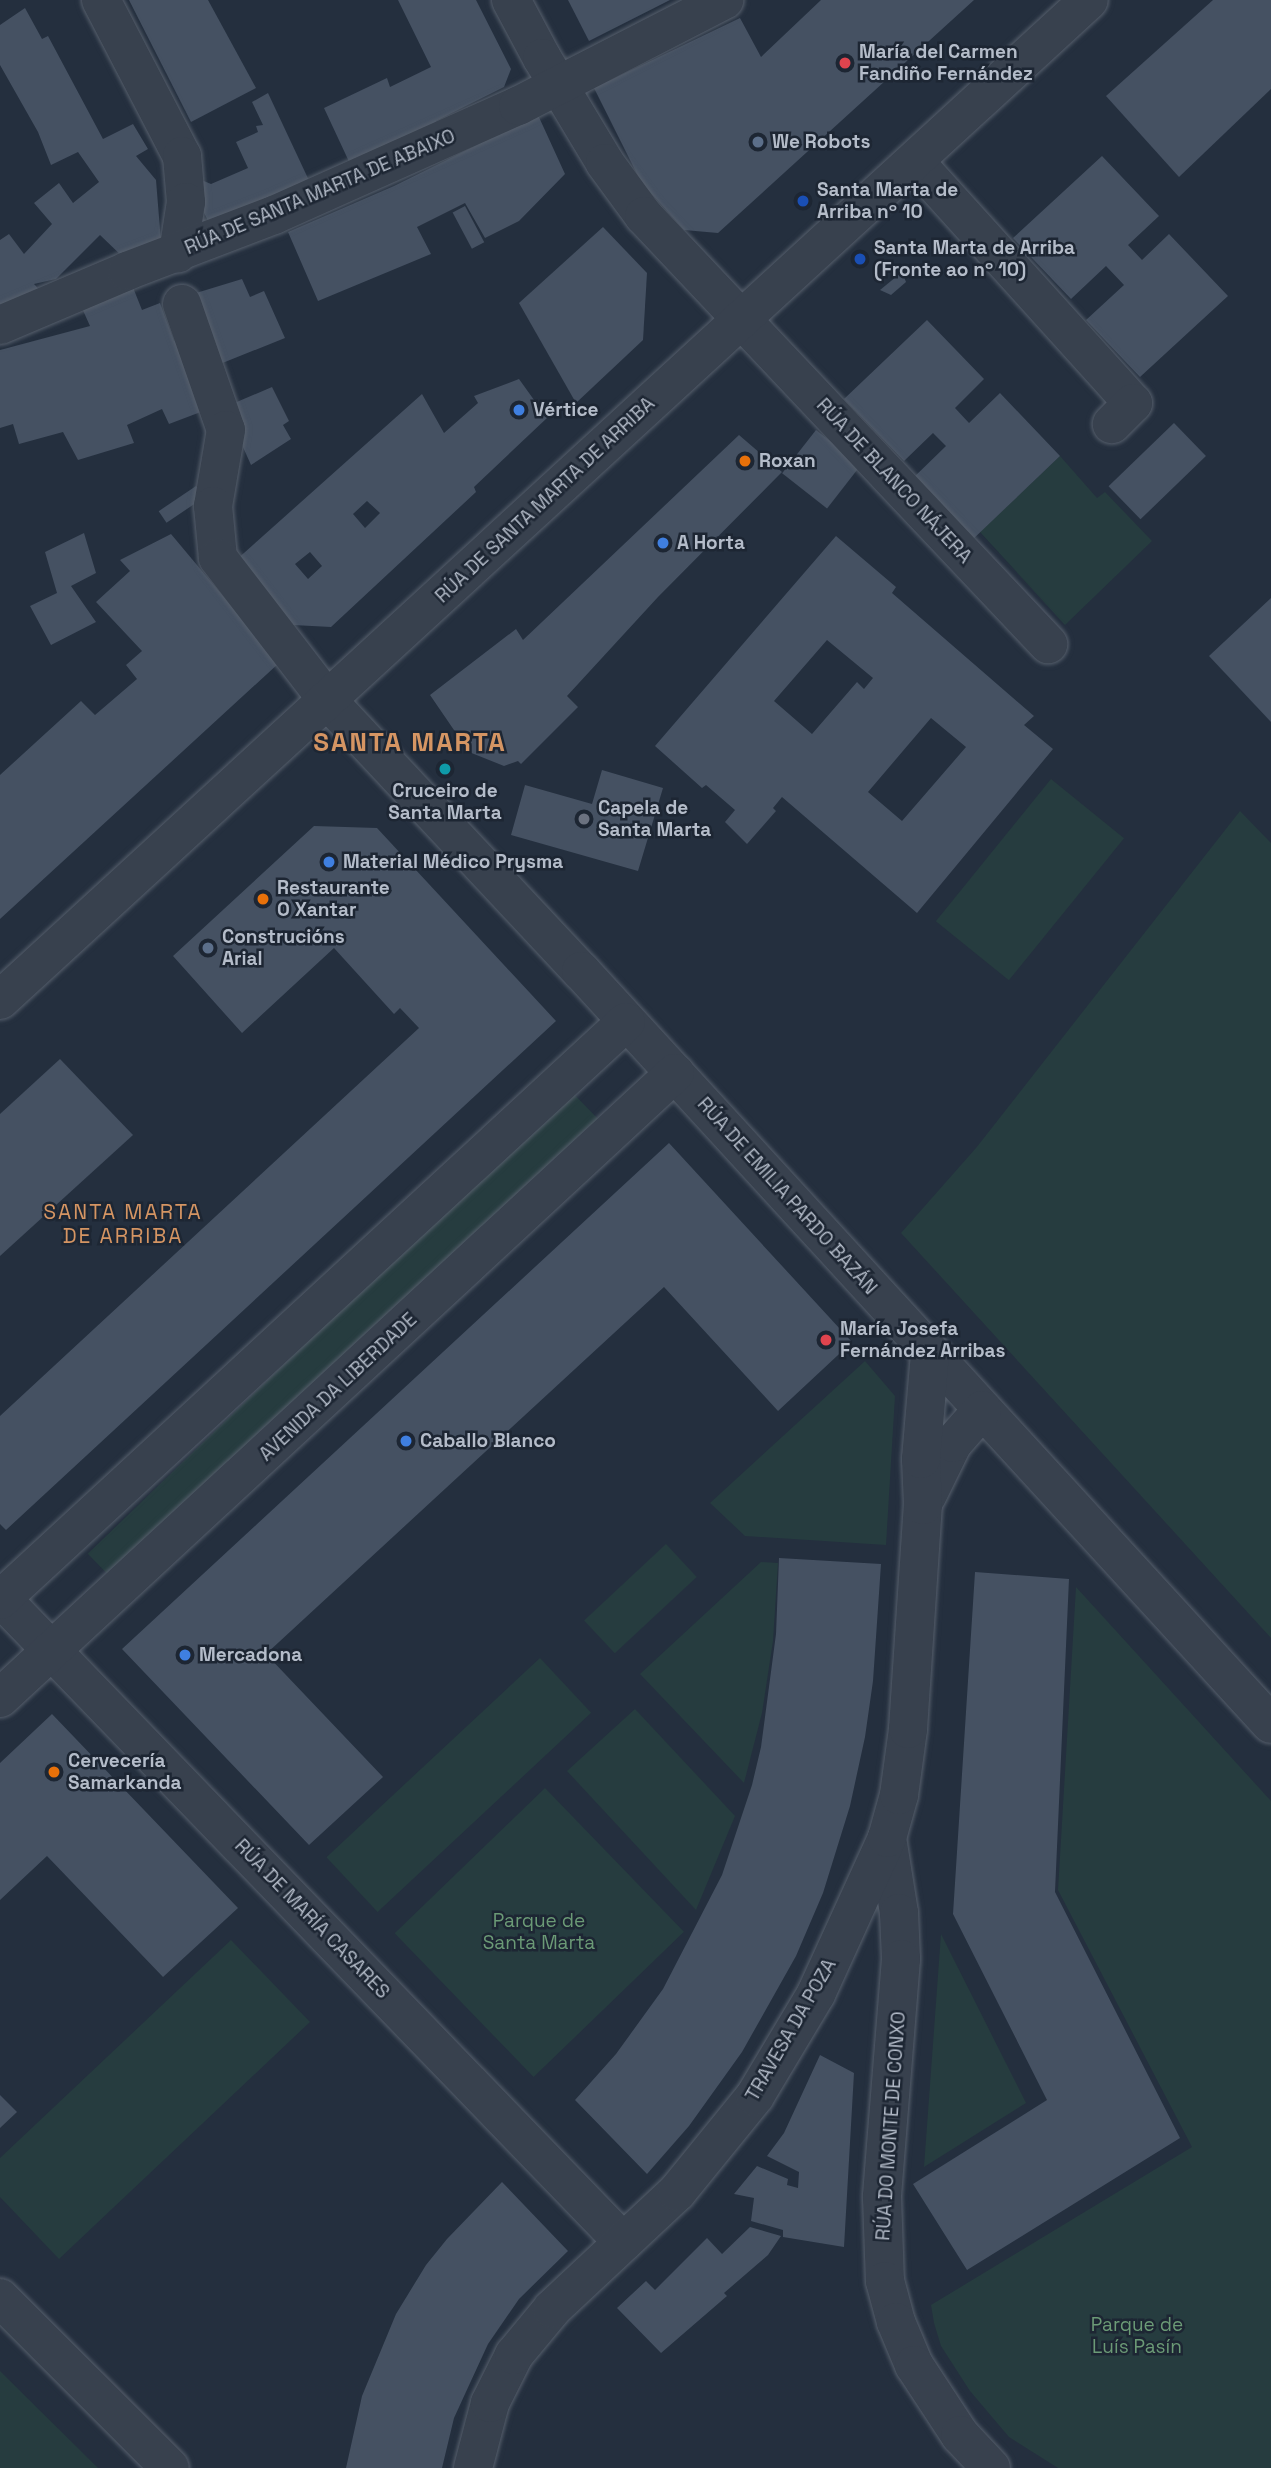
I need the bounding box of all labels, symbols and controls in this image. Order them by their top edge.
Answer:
place label: María del Carmen Fandiño Fernández [859,41,1033,85]
marker: María del Carmen Fandiño Fernández [837,55,853,71]
street label: RÚA DE SANTA MARTA DE ABAIXO [181,124,459,260]
place label: We Robots [772,131,870,153]
marker: We Robots [750,134,766,150]
place label: Santa Marta de Arriba nº 10 [817,179,958,223]
marker: Santa Marta de Arriba nº 10 [795,193,811,209]
place label: Santa Marta de Arriba (Fronte ao nº 10) [874,237,1075,281]
marker: Santa Marta de Arriba (Fronte ao nº 10) [852,251,868,267]
street label: RÚA DE SANTA MARTA DE ARRIBA [430,392,660,608]
street label: RÚA DE BLANCO NÁJERA [812,394,976,568]
place label: Vértice [533,399,598,421]
marker: Vértice [511,402,527,418]
place label: Roxan [759,450,816,472]
marker: Roxan [737,453,753,469]
place label: A Horta [677,532,745,554]
marker: A Horta [655,535,671,551]
district label: SANTA MARTA [314,727,506,759]
marker: Cruceiro de Santa Marta [437,761,453,777]
place label: Cruceiro de Santa Marta [388,780,502,824]
place label: Capela de Santa Marta [598,797,711,841]
marker: Capela de Santa Marta [576,811,592,827]
place label: Material Médico Prysma [343,851,563,873]
marker: Material Médico Prysma [321,854,337,870]
place label: Restaurante O Xantar [277,877,390,921]
marker: Restaurante O Xantar [255,891,271,907]
place label: Construcións Arial [222,926,345,970]
marker: Construcións Arial [200,940,216,956]
street label: RÚA DE EMILIA PARDO BAZÁN [692,1093,882,1299]
district label: SANTA MARTA DE ARRIBA [44,1199,202,1249]
street label: AVENIDA DA LIBERDADE [254,1308,422,1466]
place label: María Josefa Fernández Arribas [840,1318,1006,1362]
marker: María Josefa Fernández Arribas [818,1332,834,1348]
place label: Caballo Blanco [420,1430,556,1452]
marker: Caballo Blanco [398,1433,414,1449]
place label: Mercadona [199,1644,302,1666]
marker: Mercadona [177,1647,193,1663]
place label: Cervecería Samarkanda [68,1750,182,1794]
marker: Cervecería Samarkanda [46,1764,62,1780]
street label: RÚA DE MARÍA CASARES [230,1834,394,2004]
park label: Parque de Santa Marta [483,1910,595,1954]
street label: TRAVESA DA POZA [741,1955,841,2105]
street label: RÚA DO MONTE DE CONXO [872,2010,910,2242]
park label: Parque de Luís Pasín [1091,2314,1183,2358]

